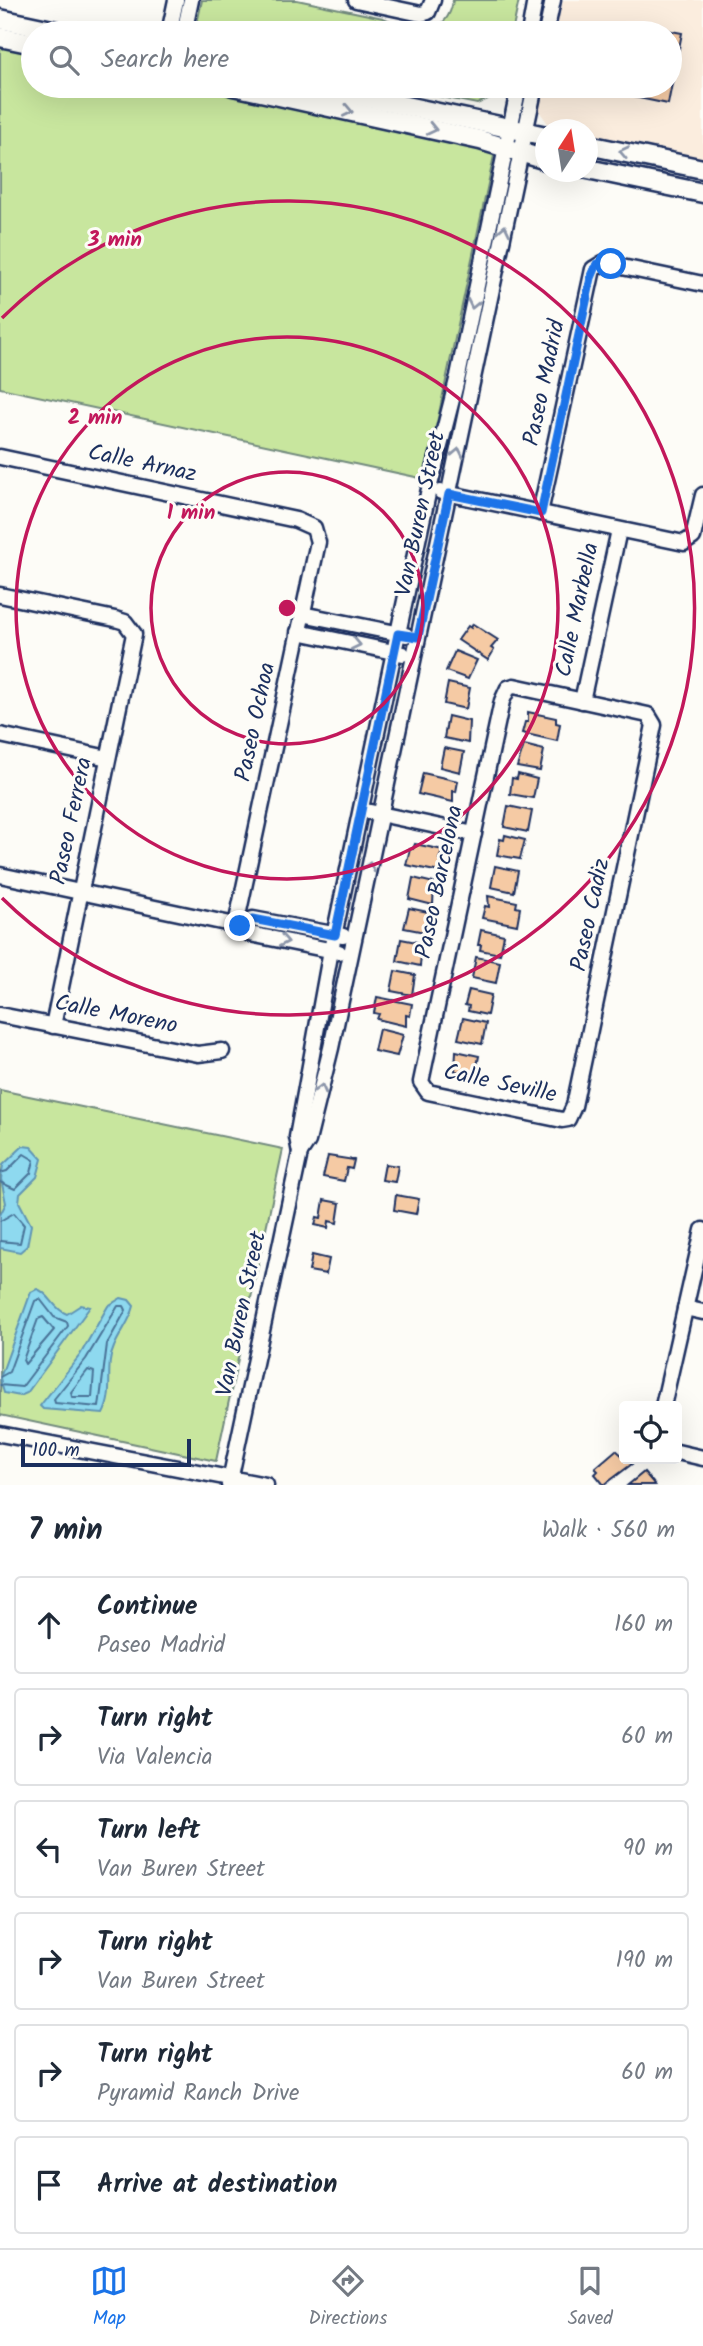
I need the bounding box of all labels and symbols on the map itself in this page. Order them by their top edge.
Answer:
one-way arrow [341,102,353,117]
north arrow [535,119,598,182]
one-way arrow [425,121,437,136]
one-way arrow [618,146,630,161]
text: 3 min [87,224,142,257]
one-way arrow [496,224,511,236]
route start [595,248,626,279]
one-way arrow [466,298,481,310]
street label: Paseo Madrid [514,316,576,449]
text: 2 min [68,402,122,435]
street label: Van Buren Street [386,427,456,600]
street label: Calle Arnaz [84,435,200,493]
one-way arrow [449,447,464,459]
text: 1 min [167,497,215,530]
street label: Calle Marbella [546,540,610,680]
centre of rings [275,596,299,620]
one-way arrow [350,636,362,650]
street label: Paseo Ochoa [226,659,286,785]
street label: Paseo Ferrera [41,754,103,888]
street label: Paseo Barcelona [406,802,474,962]
street label: Paseo Cadiz [561,855,621,975]
one-way arrow [361,861,376,873]
route end [224,910,255,941]
one-way arrow [278,933,290,948]
street label: Calle Moreno [51,985,181,1045]
street label: Calle Seville [440,1054,560,1114]
one-way arrow [313,1083,327,1095]
street label: Van Buren Street [207,1227,277,1400]
scale bar [21,1436,191,1468]

